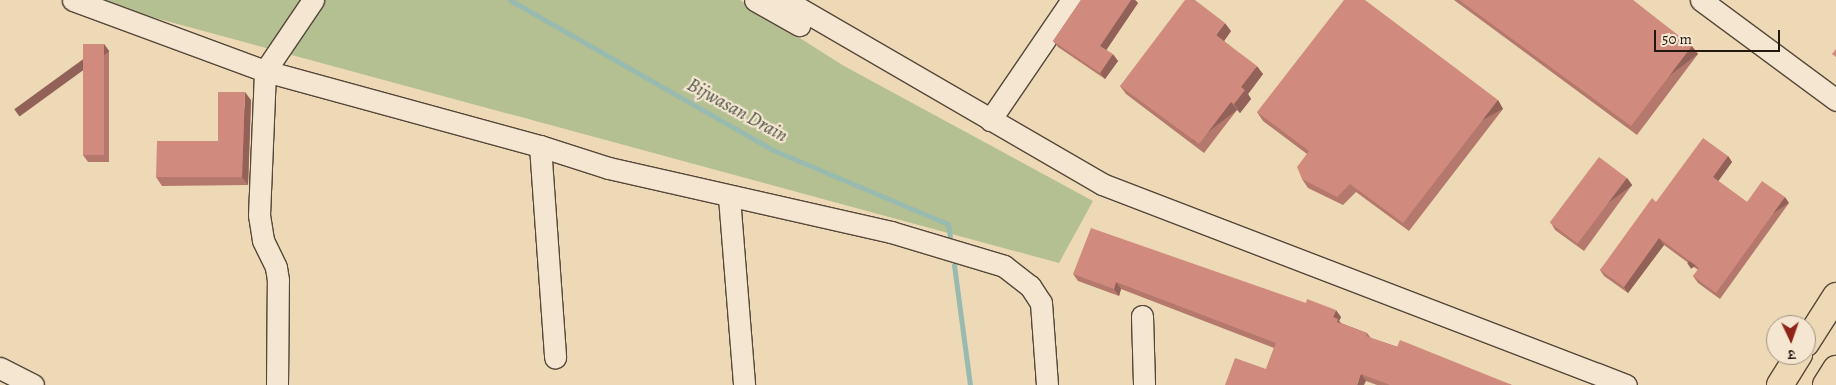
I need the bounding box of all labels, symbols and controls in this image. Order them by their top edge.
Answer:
scale bar [1656,20,1782,52]
text: 50 m [1662,29,1692,49]
water label: Bijwasan Drain [683,74,791,148]
north arrow [1766,315,1816,365]
text: उ [1788,345,1796,364]

